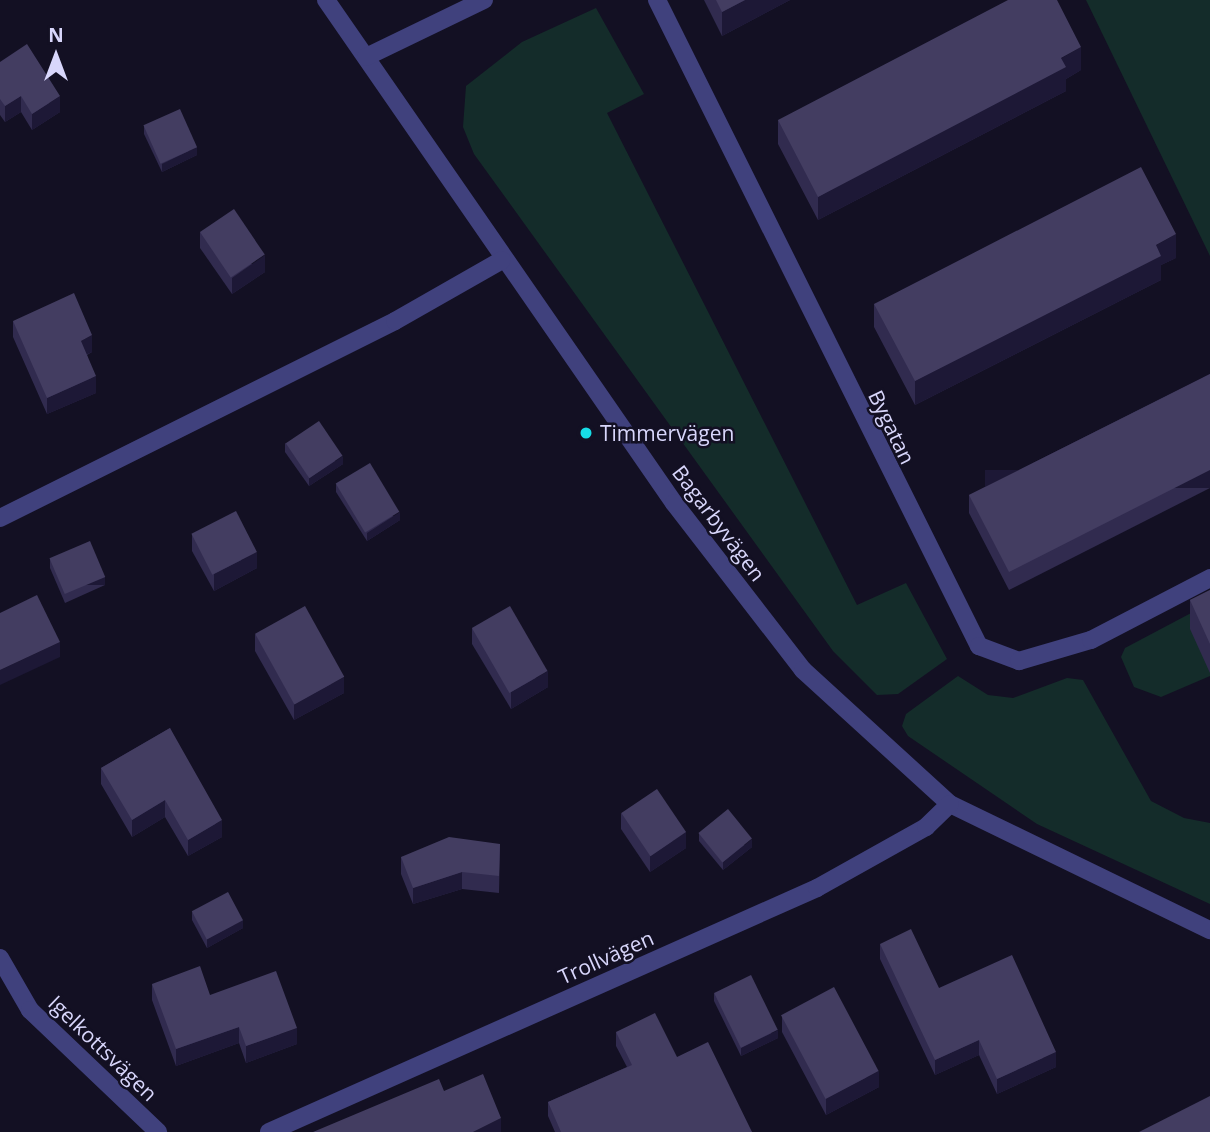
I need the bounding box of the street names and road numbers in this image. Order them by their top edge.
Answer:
street label: Bygatan [863,386,921,468]
street label: Bagarbyvägen [667,460,771,586]
street label: Trollvägen [554,925,658,989]
street label: Igelkottsvägen [43,990,163,1106]

